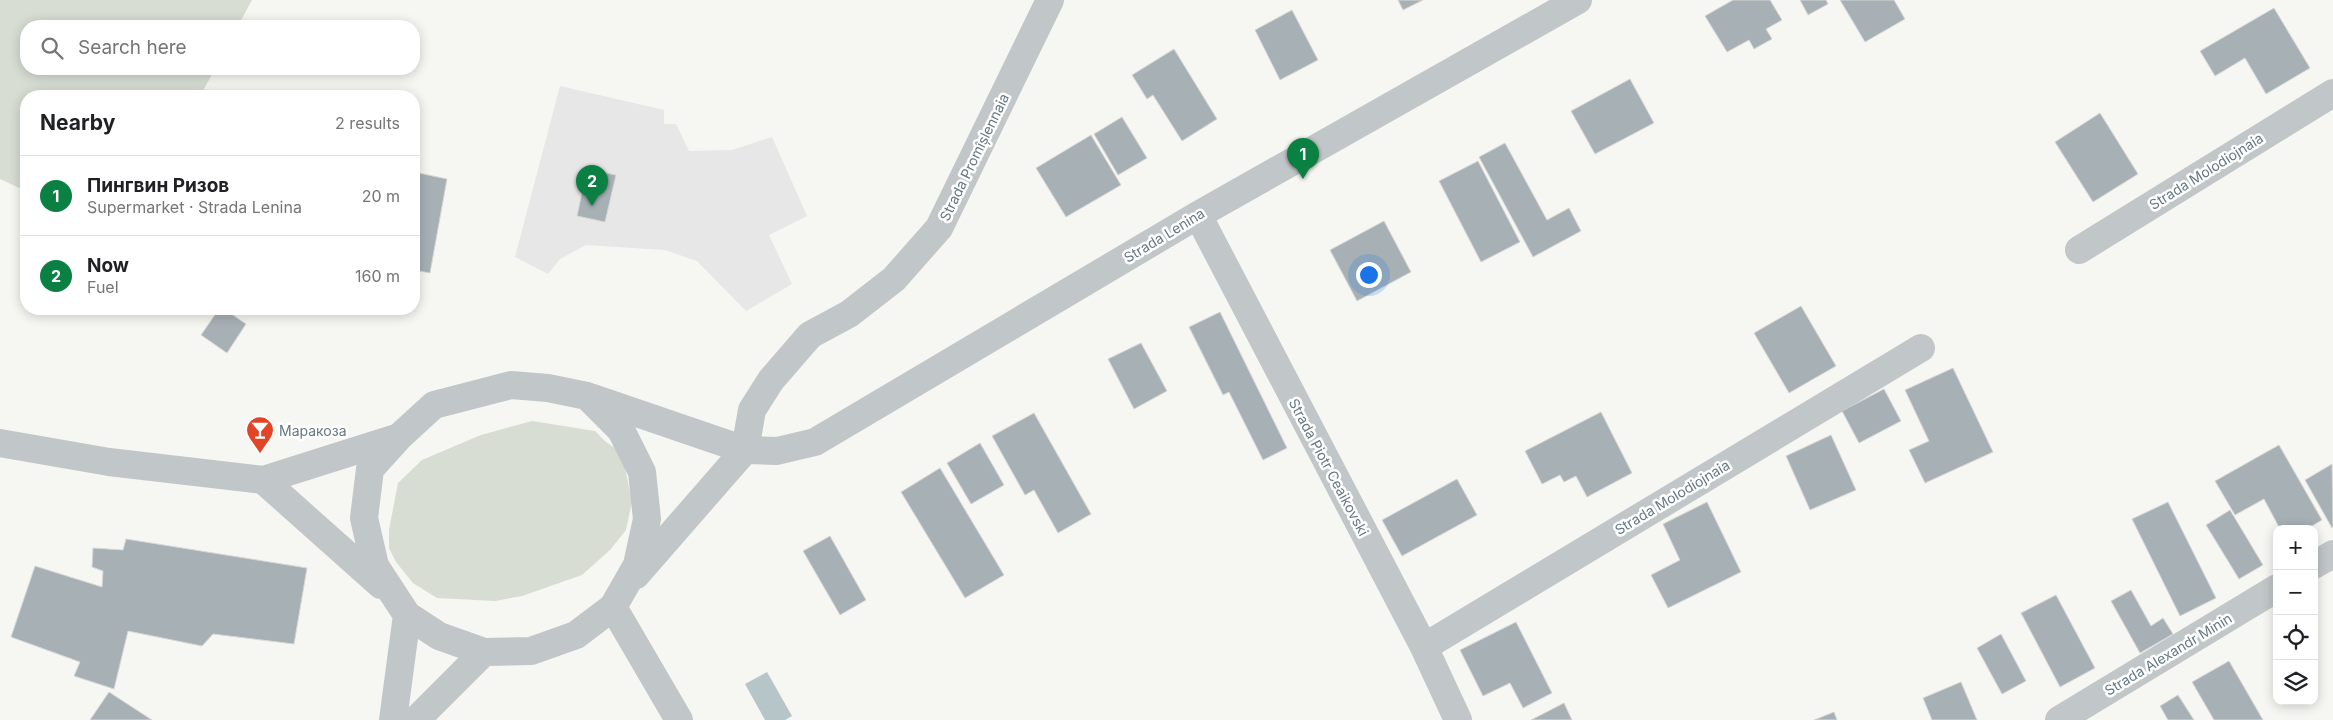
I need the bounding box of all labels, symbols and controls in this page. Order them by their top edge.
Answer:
search box [20,20,420,75]
icon: search [38,34,66,62]
text: Search here [78,36,187,59]
street label: Strada Promîșlennaia [936,90,1013,224]
text: Nearby [40,110,115,135]
text: 2 results [335,113,400,133]
street label: Strada Molodiojnaia [2146,129,2266,213]
pin: 1 [1287,138,1319,179]
pin: 2 [576,165,608,206]
text: Пингвин Ризов [87,174,229,197]
text: 1 [53,186,59,206]
text: 20 m [362,186,400,206]
text: Supermarket · Strada Lenina [87,197,302,217]
street label: Strada Lenina [1121,204,1207,266]
text: Now [87,254,129,277]
your location [1356,262,1382,288]
text: 2 [51,266,61,286]
text: 160 m [355,266,400,286]
text: Fuel [87,277,119,297]
street label: Strada Piotr Ceaikovski [1286,395,1372,539]
bar icon: Маракоза [245,415,275,454]
place label: Маракоза [279,422,347,439]
street label: Strada Molodiojnaia [1611,456,1733,538]
map controls [2273,525,2318,705]
button: + [2273,525,2318,570]
button: − [2273,570,2318,615]
street label: Strada Alexandr Minin [2101,609,2235,699]
button: locate [2273,615,2318,660]
button: layers [2273,660,2318,705]

